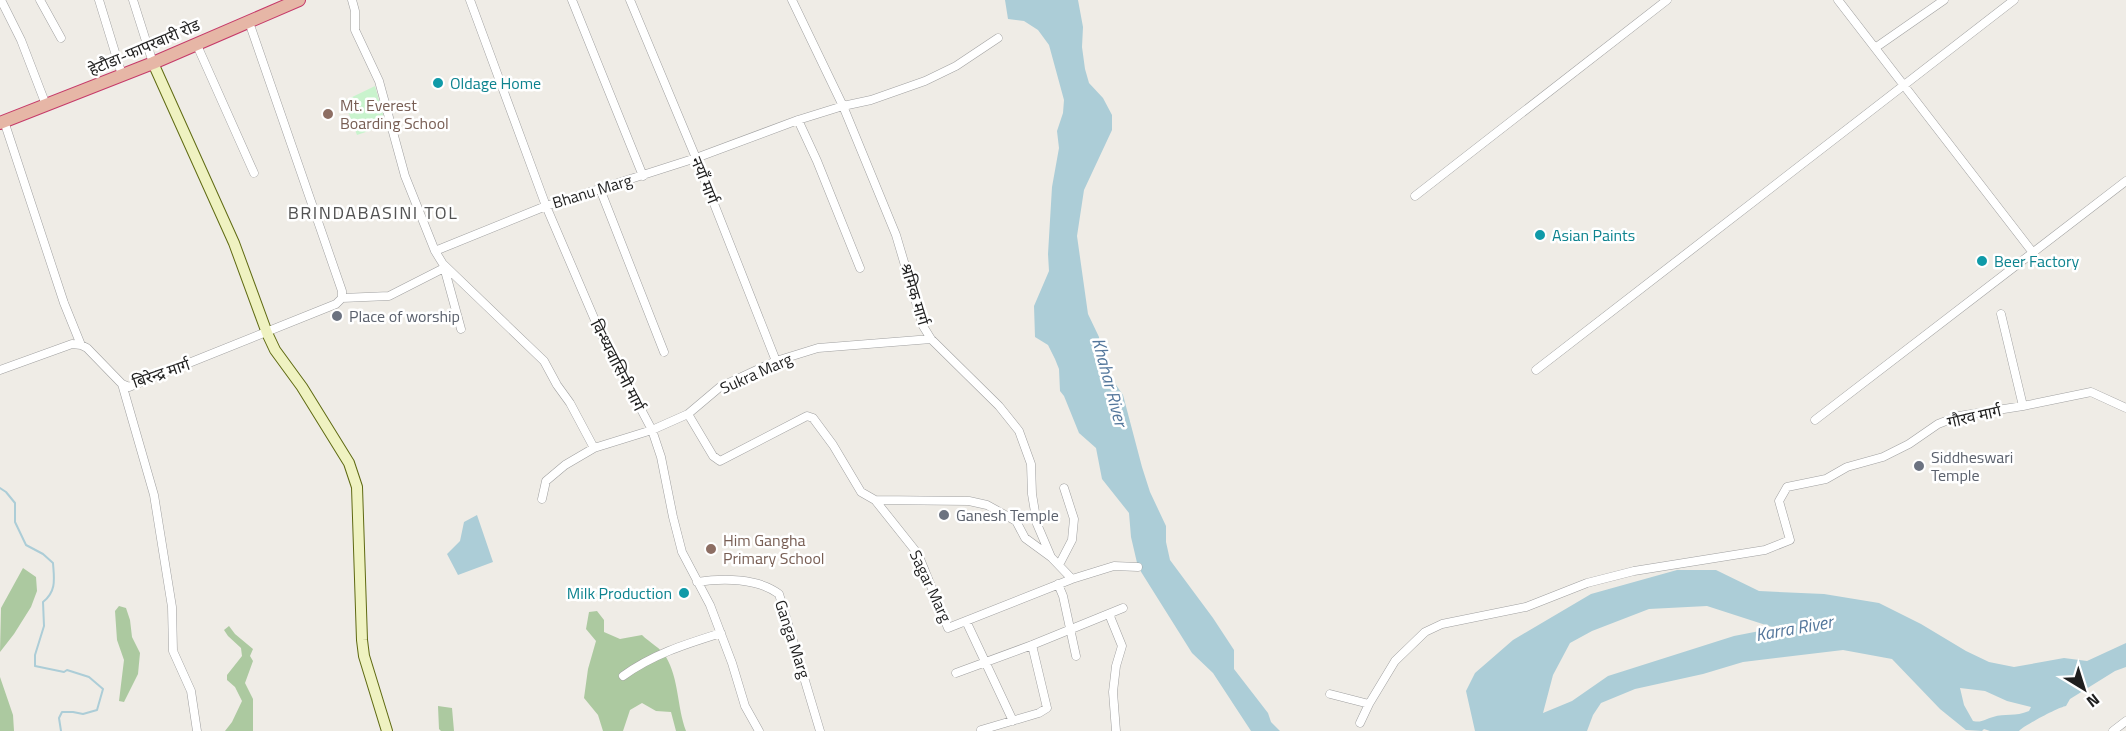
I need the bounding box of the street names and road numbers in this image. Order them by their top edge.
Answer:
street label: हेटौडा-फापरबारी रोड [84,12,204,81]
street label: नयाँ मार्ग [685,153,726,208]
street label: Bhanu Marg [549,168,635,214]
street label: श्रमिक मार्ग [894,260,936,329]
street label: विन्ध्यवासिनी मार्ग [585,315,652,416]
street label: Sukra Marg [716,346,796,400]
street label: बिरेन्द्र मार्ग [129,352,194,394]
street label: गौरव मार्ग [1945,398,2004,434]
street label: Sagar Marg [904,546,958,626]
street label: Ganga Marg [769,597,817,681]

